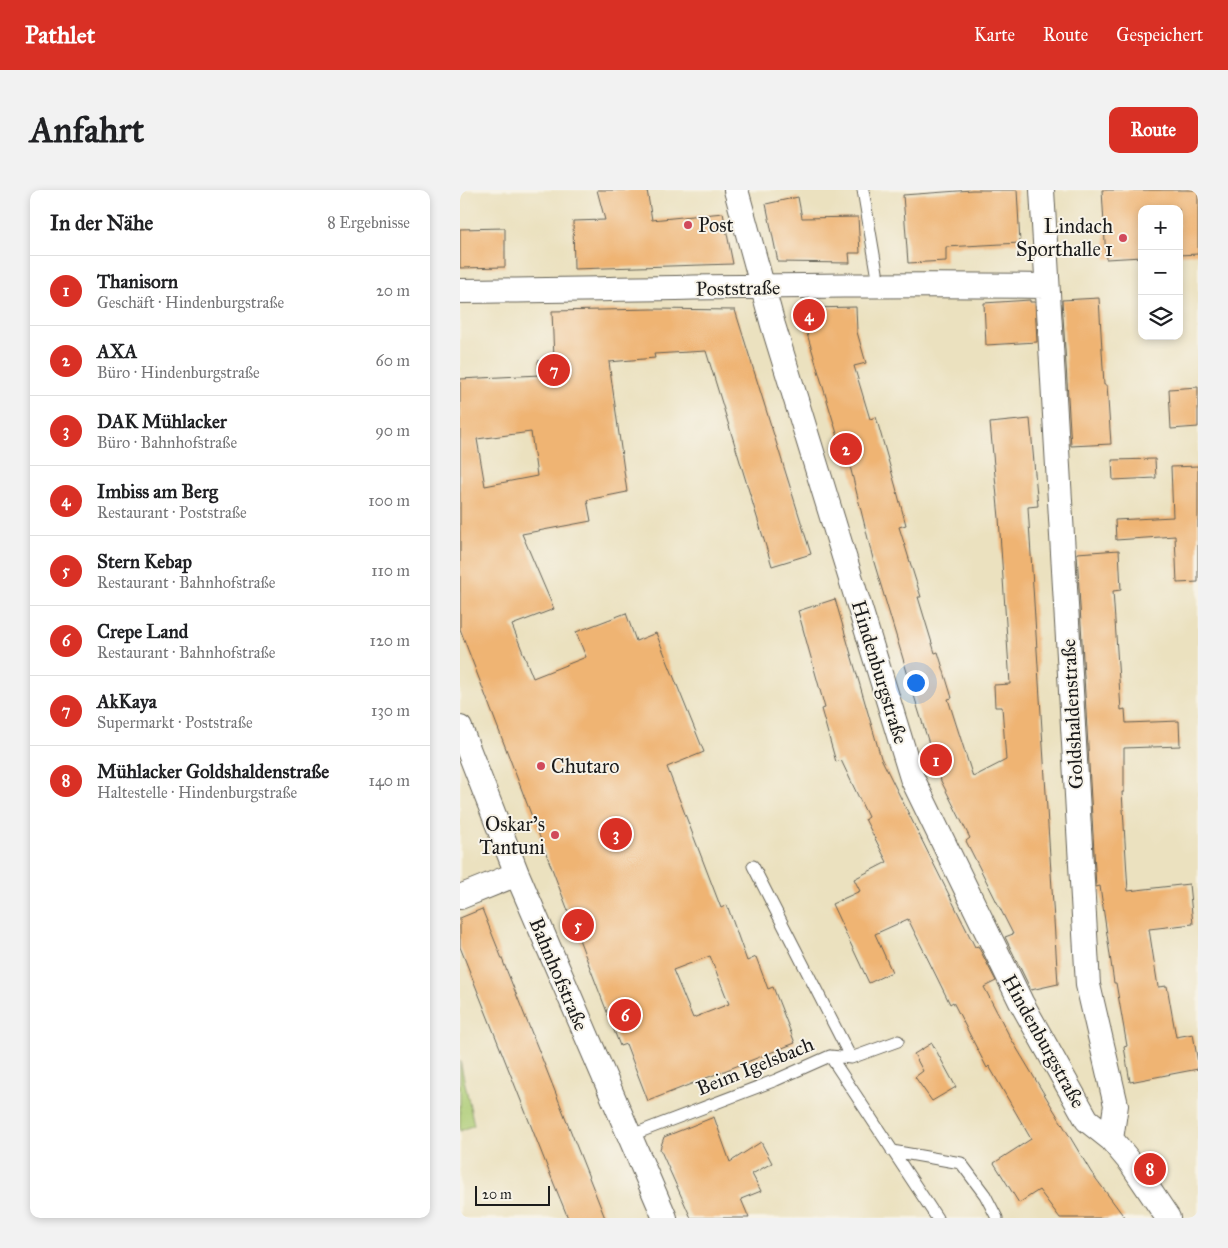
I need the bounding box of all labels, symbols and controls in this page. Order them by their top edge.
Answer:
text: Pathlet [25,20,95,50]
text: Karte [974,24,1015,46]
text: Route [1043,24,1088,46]
text: Gespeichert [1116,24,1203,46]
button: Route [1109,107,1198,153]
text: Anfahrt [30,109,144,152]
map controls [1138,205,1183,340]
button: + [1138,205,1183,250]
text: In der Nähe [50,210,153,236]
text: 8 Ergebnisse [327,213,410,232]
place label: Post [698,213,734,237]
place label: Lindach Sporthalle 1 [1016,214,1113,261]
marker: Post [682,219,694,231]
marker: Lindach Sporthalle 1 [1117,232,1129,244]
button: − [1138,250,1183,295]
text: Thanisorn [97,270,178,293]
street label: Poststraße [696,275,780,301]
text: 1 [63,281,69,300]
text: 20 m [376,281,410,300]
text: Geschäft · Hindenburgstraße [97,293,284,312]
button: layers [1138,295,1183,340]
pin: 4 [793,296,825,334]
text: AXA [97,340,137,363]
text: 2 [62,351,70,370]
text: 60 m [376,351,410,370]
pin: 7 [538,351,570,389]
text: Büro · Hindenburgstraße [97,363,260,382]
text: DAK Mühlacker [97,410,227,433]
text: 3 [63,421,69,440]
text: 90 m [375,421,410,440]
pin: 2 [830,430,862,468]
text: Büro · Bahnhofstraße [97,433,237,452]
text: Imbiss am Berg [97,480,218,503]
text: 4 [62,491,70,510]
text: 100 m [368,491,410,510]
text: Restaurant · Poststraße [97,503,247,522]
text: Stern Kebap [97,550,192,573]
text: 5 [62,561,70,580]
text: 110 m [371,561,410,580]
text: Restaurant · Bahnhofstraße [97,573,275,592]
street label: Hindenburgstraße [846,597,913,747]
text: Crepe Land [97,620,188,643]
text: 6 [62,631,70,650]
text: 120 m [370,631,410,650]
street label: Goldshaldenstraße [1056,638,1088,790]
text: Restaurant · Bahnhofstraße [97,643,275,662]
your location [903,670,929,696]
text: AkKaya [97,690,157,713]
text: 7 [62,701,70,720]
text: 130 m [371,701,410,720]
text: Supermarkt · Poststraße [97,713,253,732]
pin: 1 [920,741,952,779]
place label: Chutaro [551,754,619,778]
text: Mühlacker Goldshaldenstraße [97,760,329,783]
marker: Chutaro [535,760,547,772]
text: 8 [62,771,70,790]
text: 140 m [369,771,410,790]
text: Haltestelle · Hindenburgstraße [97,783,297,802]
place label: Oskar's Tantuni [479,812,546,859]
pin: 3 [600,815,632,853]
marker: Oskar's Tantuni [549,829,561,841]
pin: 5 [562,906,594,944]
street label: Bahnhofstraße [524,914,594,1034]
street label: Hindenburgstraße [997,970,1091,1112]
pin: 6 [609,996,641,1034]
street label: Beim Igelsbach [693,1032,818,1101]
pin: 8 [1134,1150,1166,1188]
scale bar [475,1183,550,1206]
text: 20 m [482,1186,512,1203]

